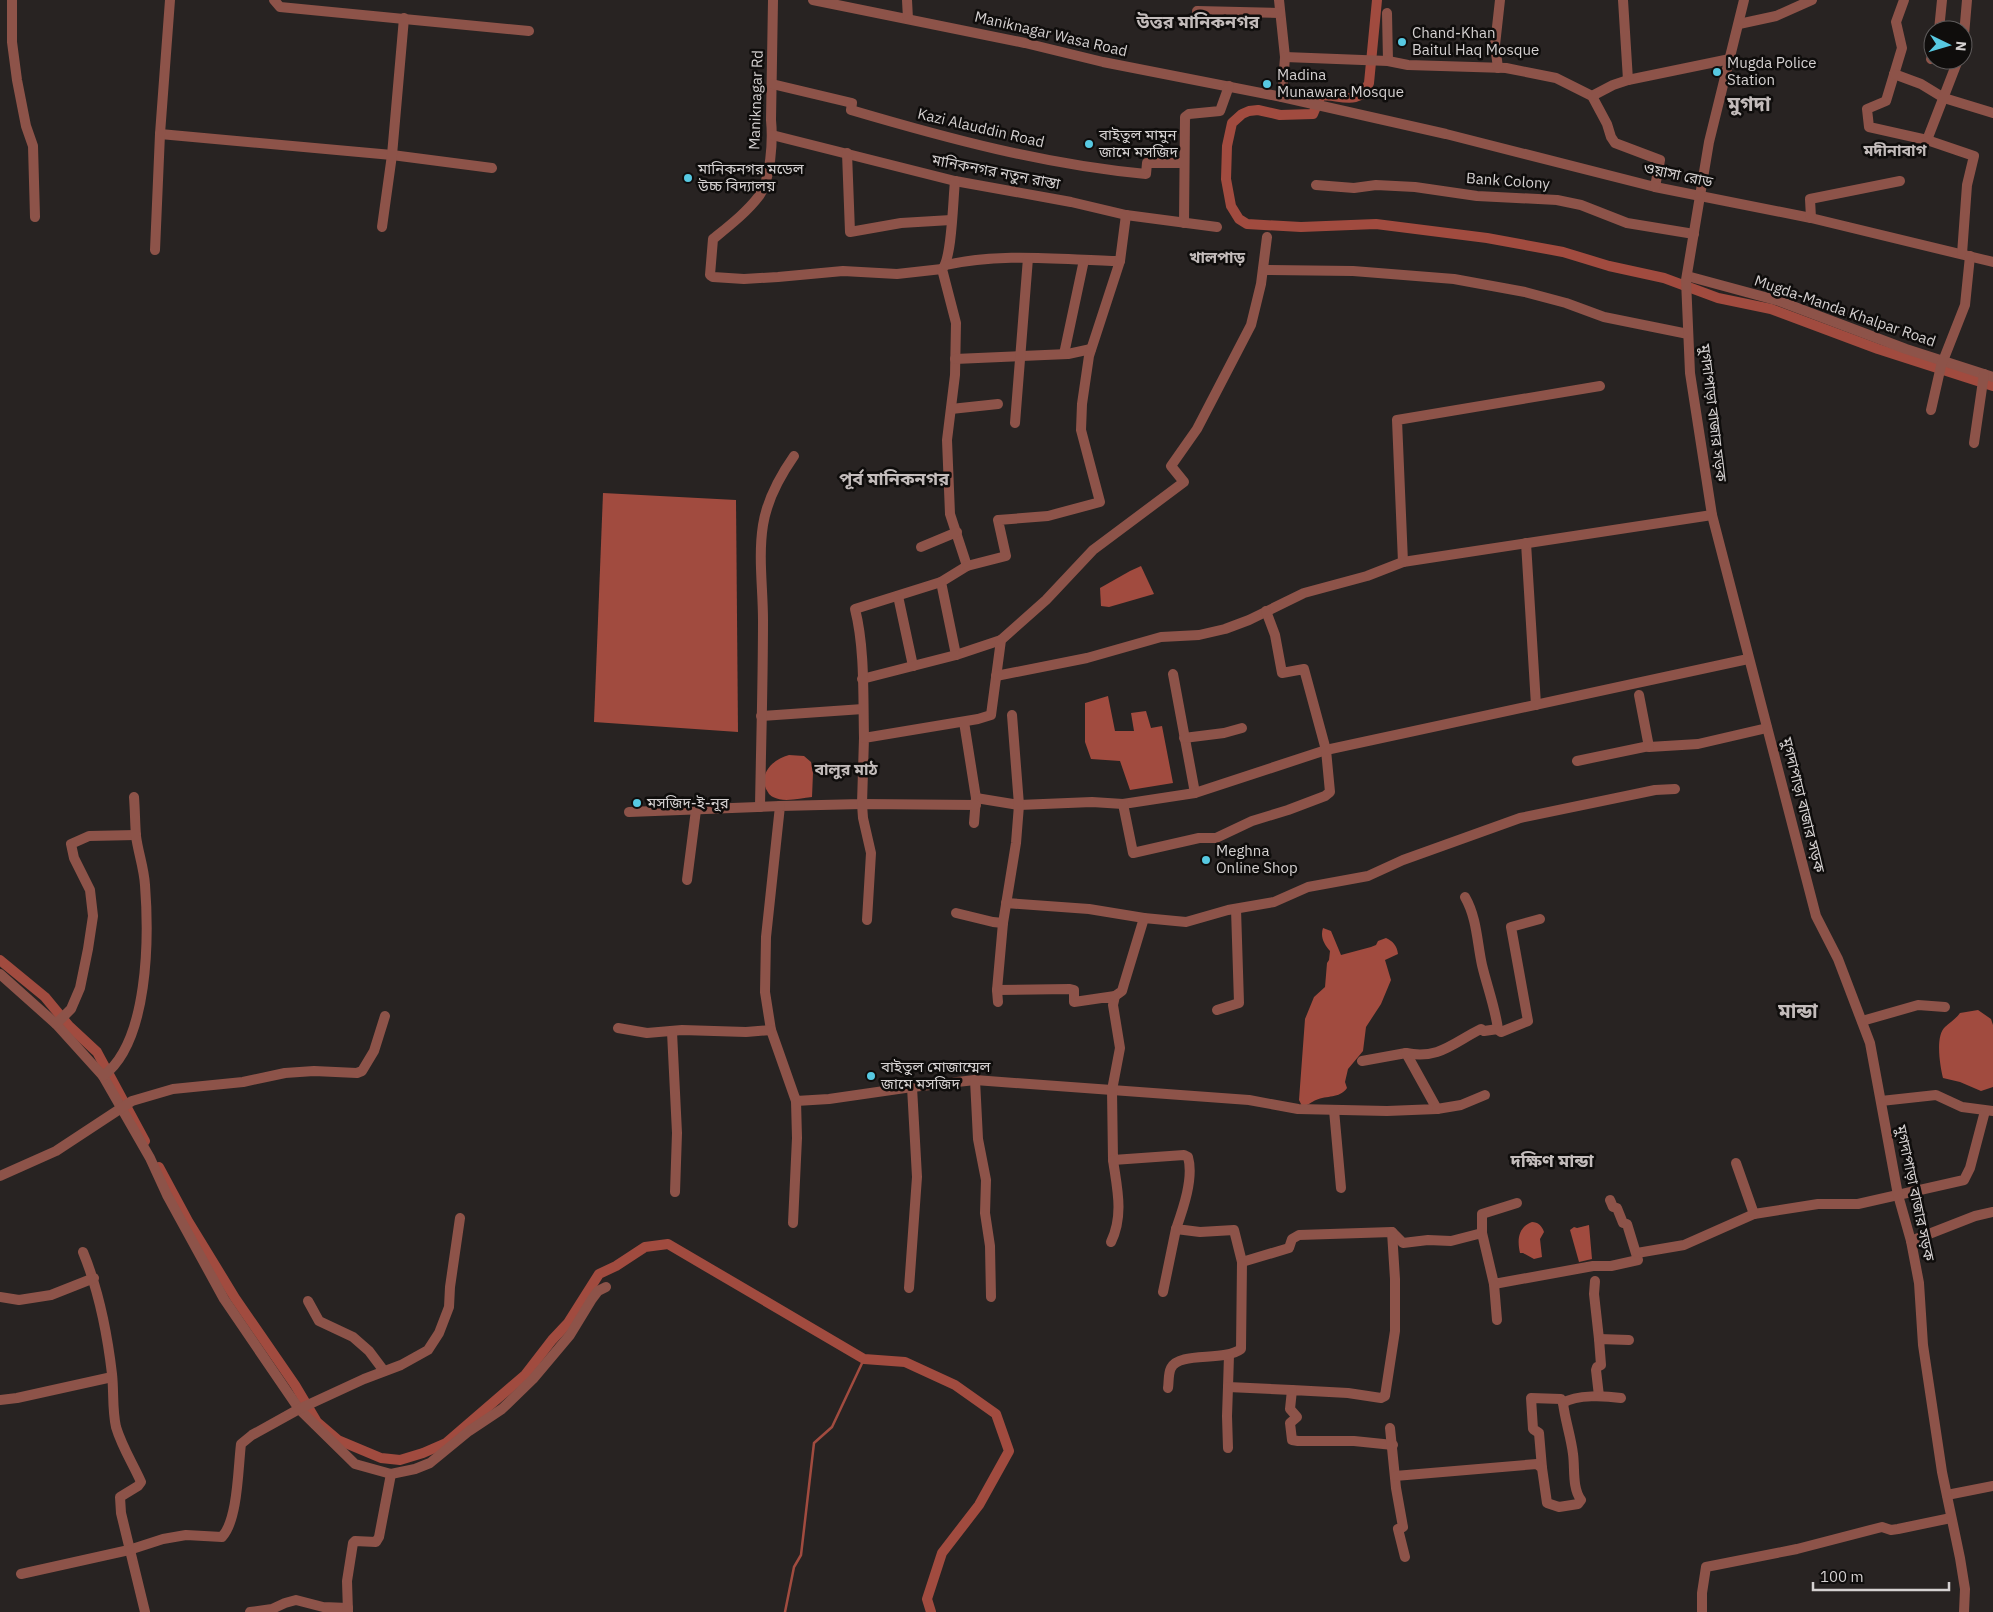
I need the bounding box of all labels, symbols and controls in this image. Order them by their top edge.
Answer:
street label: Maniknagar Wasa Road [973,7,1129,60]
district label: উত্তর মানিকনগর [1136,10,1261,33]
north arrow [1923,20,1973,70]
place label: Chand-Khan Baitul Haq Mosque [1412,23,1539,59]
marker: Chand-Khan Baitul Haq Mosque [1396,36,1408,48]
text: N [1952,40,1970,52]
street label: Maniknagar Rd [744,50,767,150]
place label: Mugda Police Station [1727,53,1817,89]
place label: Madina Munawara Mosque [1277,65,1404,101]
marker: Mugda Police Station [1711,66,1723,78]
marker: Madina Munawara Mosque [1261,78,1273,90]
district label: মুগদা [1726,90,1771,117]
street label: Kazi Alauddin Road [916,104,1046,151]
place label: বাইতুল মামুন জামে মসজিদ [1098,125,1179,161]
marker: বাইতুল মামুন জামে মসজিদ [1083,138,1095,150]
district label: মদীনাবাগ [1862,140,1928,160]
street label: মানিকনগর নতুন রাস্তা [929,150,1063,194]
street label: ওয়াসা রোড [1642,158,1715,191]
place label: মানিকনগর মডেল উচ্চ বিদ্যালয় [697,159,805,195]
street label: Bank Colony [1466,168,1551,193]
marker: মানিকনগর মডেল উচ্চ বিদ্যালয় [682,172,694,184]
district label: খালপাড় [1189,247,1245,267]
street label: Mugda-Manda Khalpar Road [1752,271,1938,351]
street label: মুগদাপাড়া বাজার সড়ক [1696,342,1731,484]
district label: পূর্ব মানিকনগর [839,467,950,490]
street label: মুগদাপাড়া বাজার সড়ক [1777,734,1830,875]
district label: বালুর মাঠ [813,759,879,780]
place label: মসজিদ-ই-নূর [646,793,730,812]
marker: মসজিদ-ই-নূর [631,797,643,809]
place label: Meghna Online Shop [1216,841,1298,877]
marker: Meghna Online Shop [1200,854,1212,866]
district label: মান্ডা [1777,997,1818,1024]
place label: বাইতুল মোজাম্মেল জামে মসজিদ [880,1057,992,1093]
marker: বাইতুল মোজাম্মেল জামে মসজিদ [865,1070,877,1082]
street label: মুগদাপাড়া বাজার সড়ক [1892,1122,1939,1264]
district label: দক্ষিণ মান্ডা [1509,1149,1594,1172]
scale bar [1813,1560,1949,1592]
text: 100 m [1820,1567,1864,1586]

